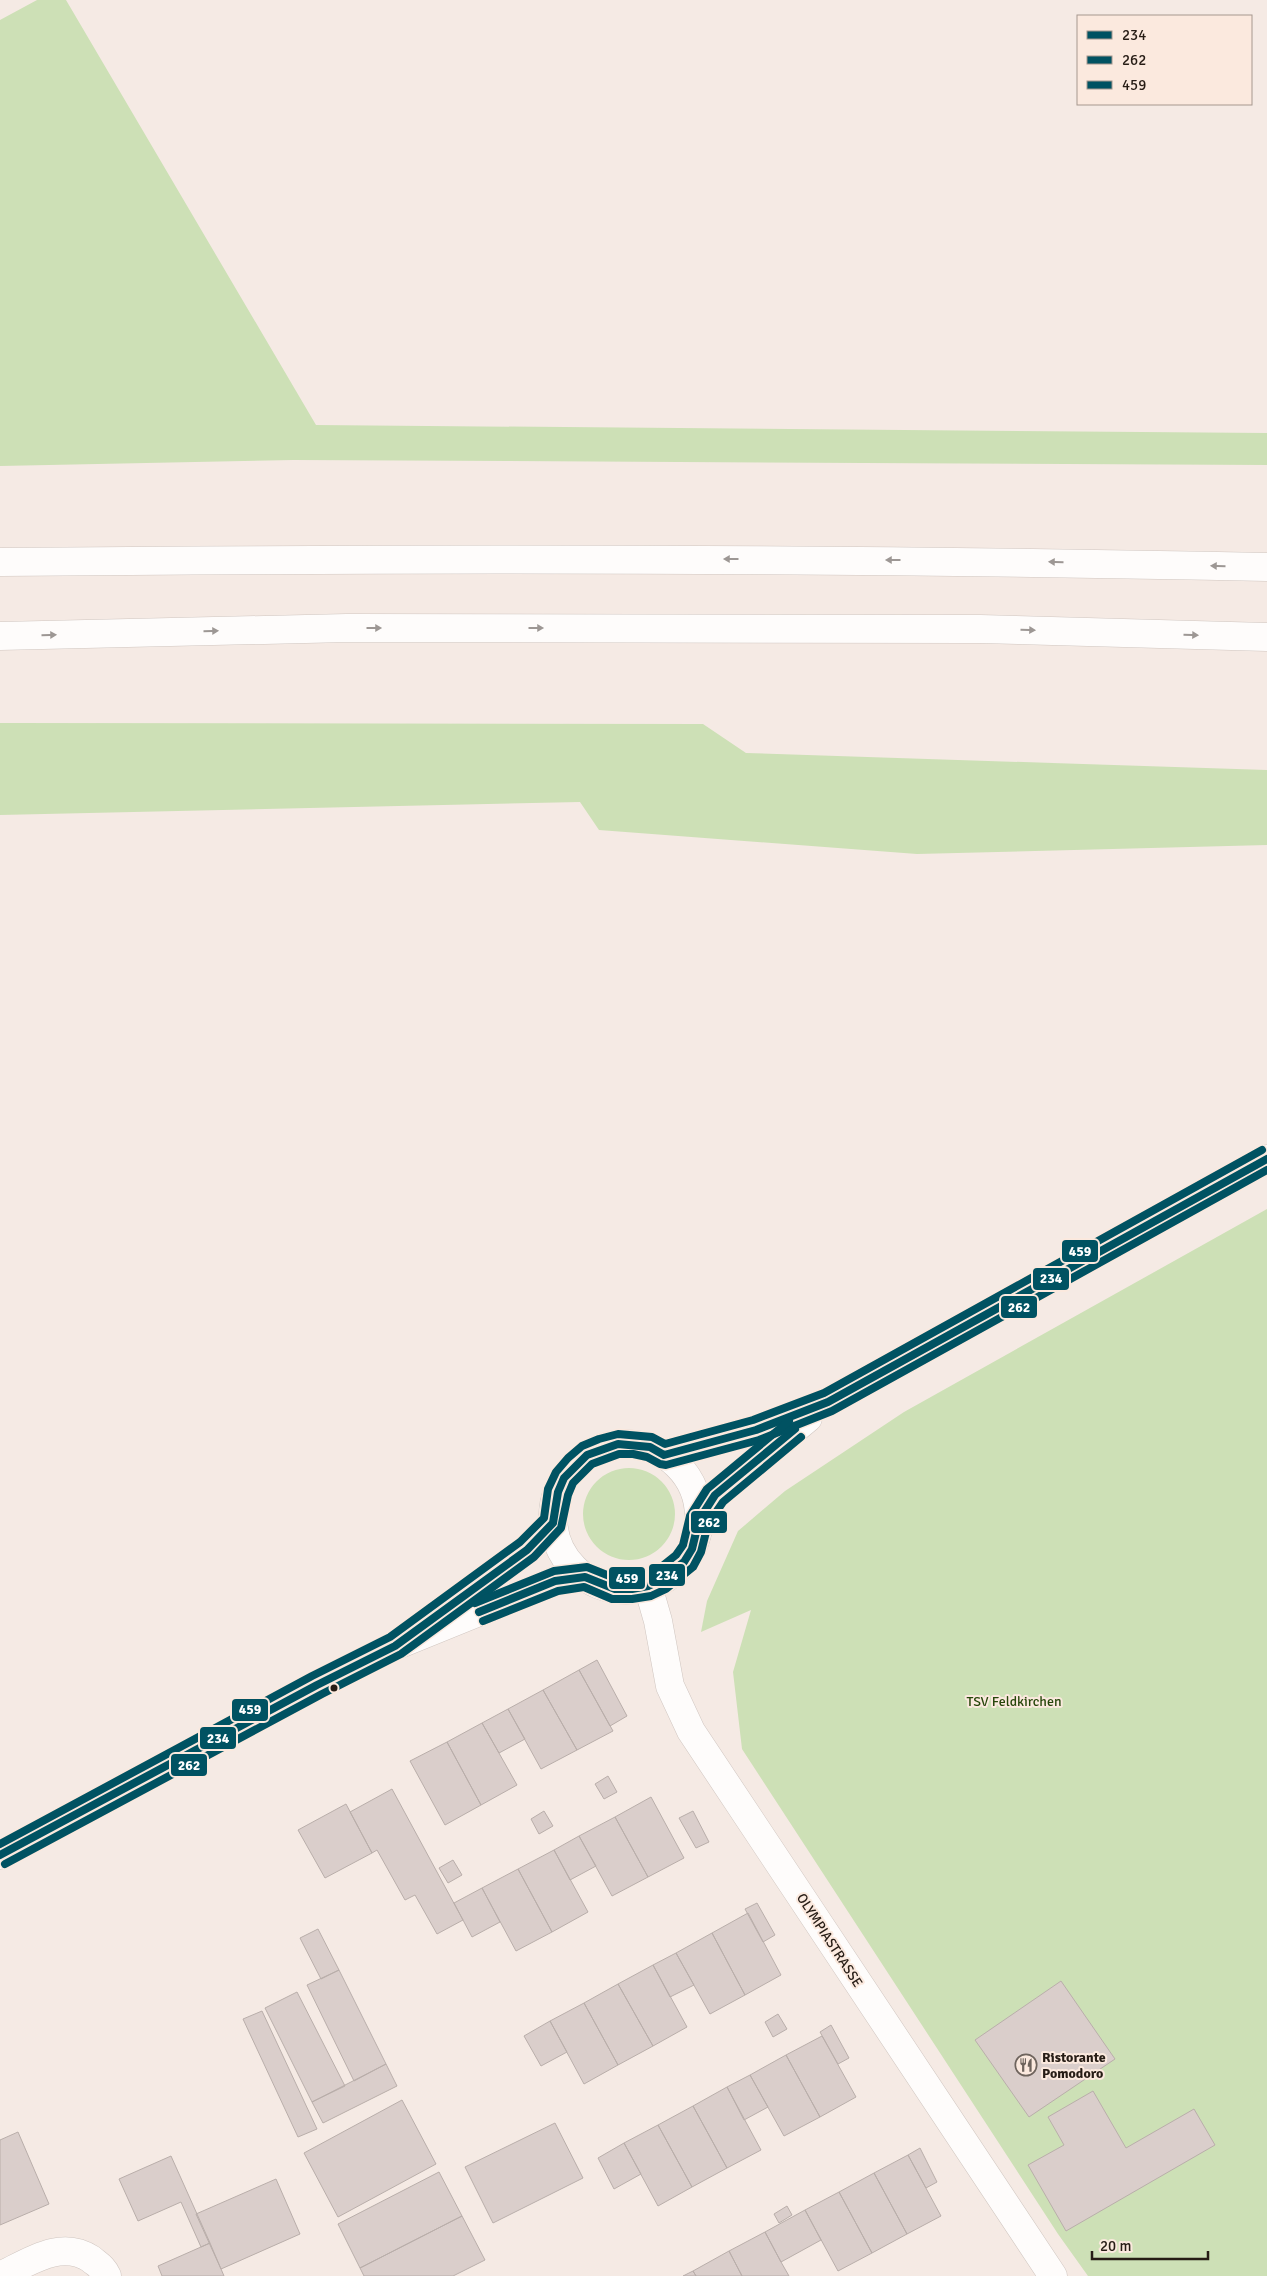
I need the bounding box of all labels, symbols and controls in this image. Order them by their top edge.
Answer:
legend [1077,15,1252,105]
text: 234 [1122,26,1146,44]
text: 262 [1122,51,1146,69]
text: 459 [1122,76,1146,94]
one-way arrow [723,555,739,563]
one-way arrow [885,556,901,564]
one-way arrow [1048,558,1064,566]
one-way arrow [1210,561,1226,569]
one-way arrow [366,624,382,632]
one-way arrow [528,624,544,632]
one-way arrow [203,627,219,635]
one-way arrow [1021,627,1037,635]
one-way arrow [41,631,57,639]
one-way arrow [1183,631,1199,639]
line badge: 459 [1061,1239,1099,1263]
text: 459 [1069,1243,1092,1260]
line badge: 234 [1032,1267,1070,1291]
text: 234 [1040,1270,1063,1287]
line badge: 262 [1000,1295,1038,1319]
text: 262 [1008,1299,1030,1316]
line badge: 262 [690,1510,728,1534]
text: 262 [698,1514,720,1531]
line badge: 234 [648,1563,686,1587]
line badge: 459 [608,1566,646,1590]
text: 234 [656,1567,679,1584]
text: 459 [616,1570,639,1587]
unlabelled marker [329,1683,339,1693]
park label: TSV Feldkirchen [966,1693,1062,1710]
line badge: 459 [231,1698,269,1722]
text: 459 [239,1701,262,1718]
line badge: 234 [199,1726,237,1750]
text: 234 [207,1730,230,1747]
line badge: 262 [170,1753,208,1777]
text: 262 [178,1757,200,1774]
street label: OLYMPIASTRASSE [793,1890,866,1990]
place label: Ristorante Pomodoro [1042,2049,1106,2082]
restaurant icon: Ristorante Pomodoro [1014,2053,1038,2077]
scale bar [1092,2228,1208,2260]
text: 20 m [1100,2237,1131,2255]

